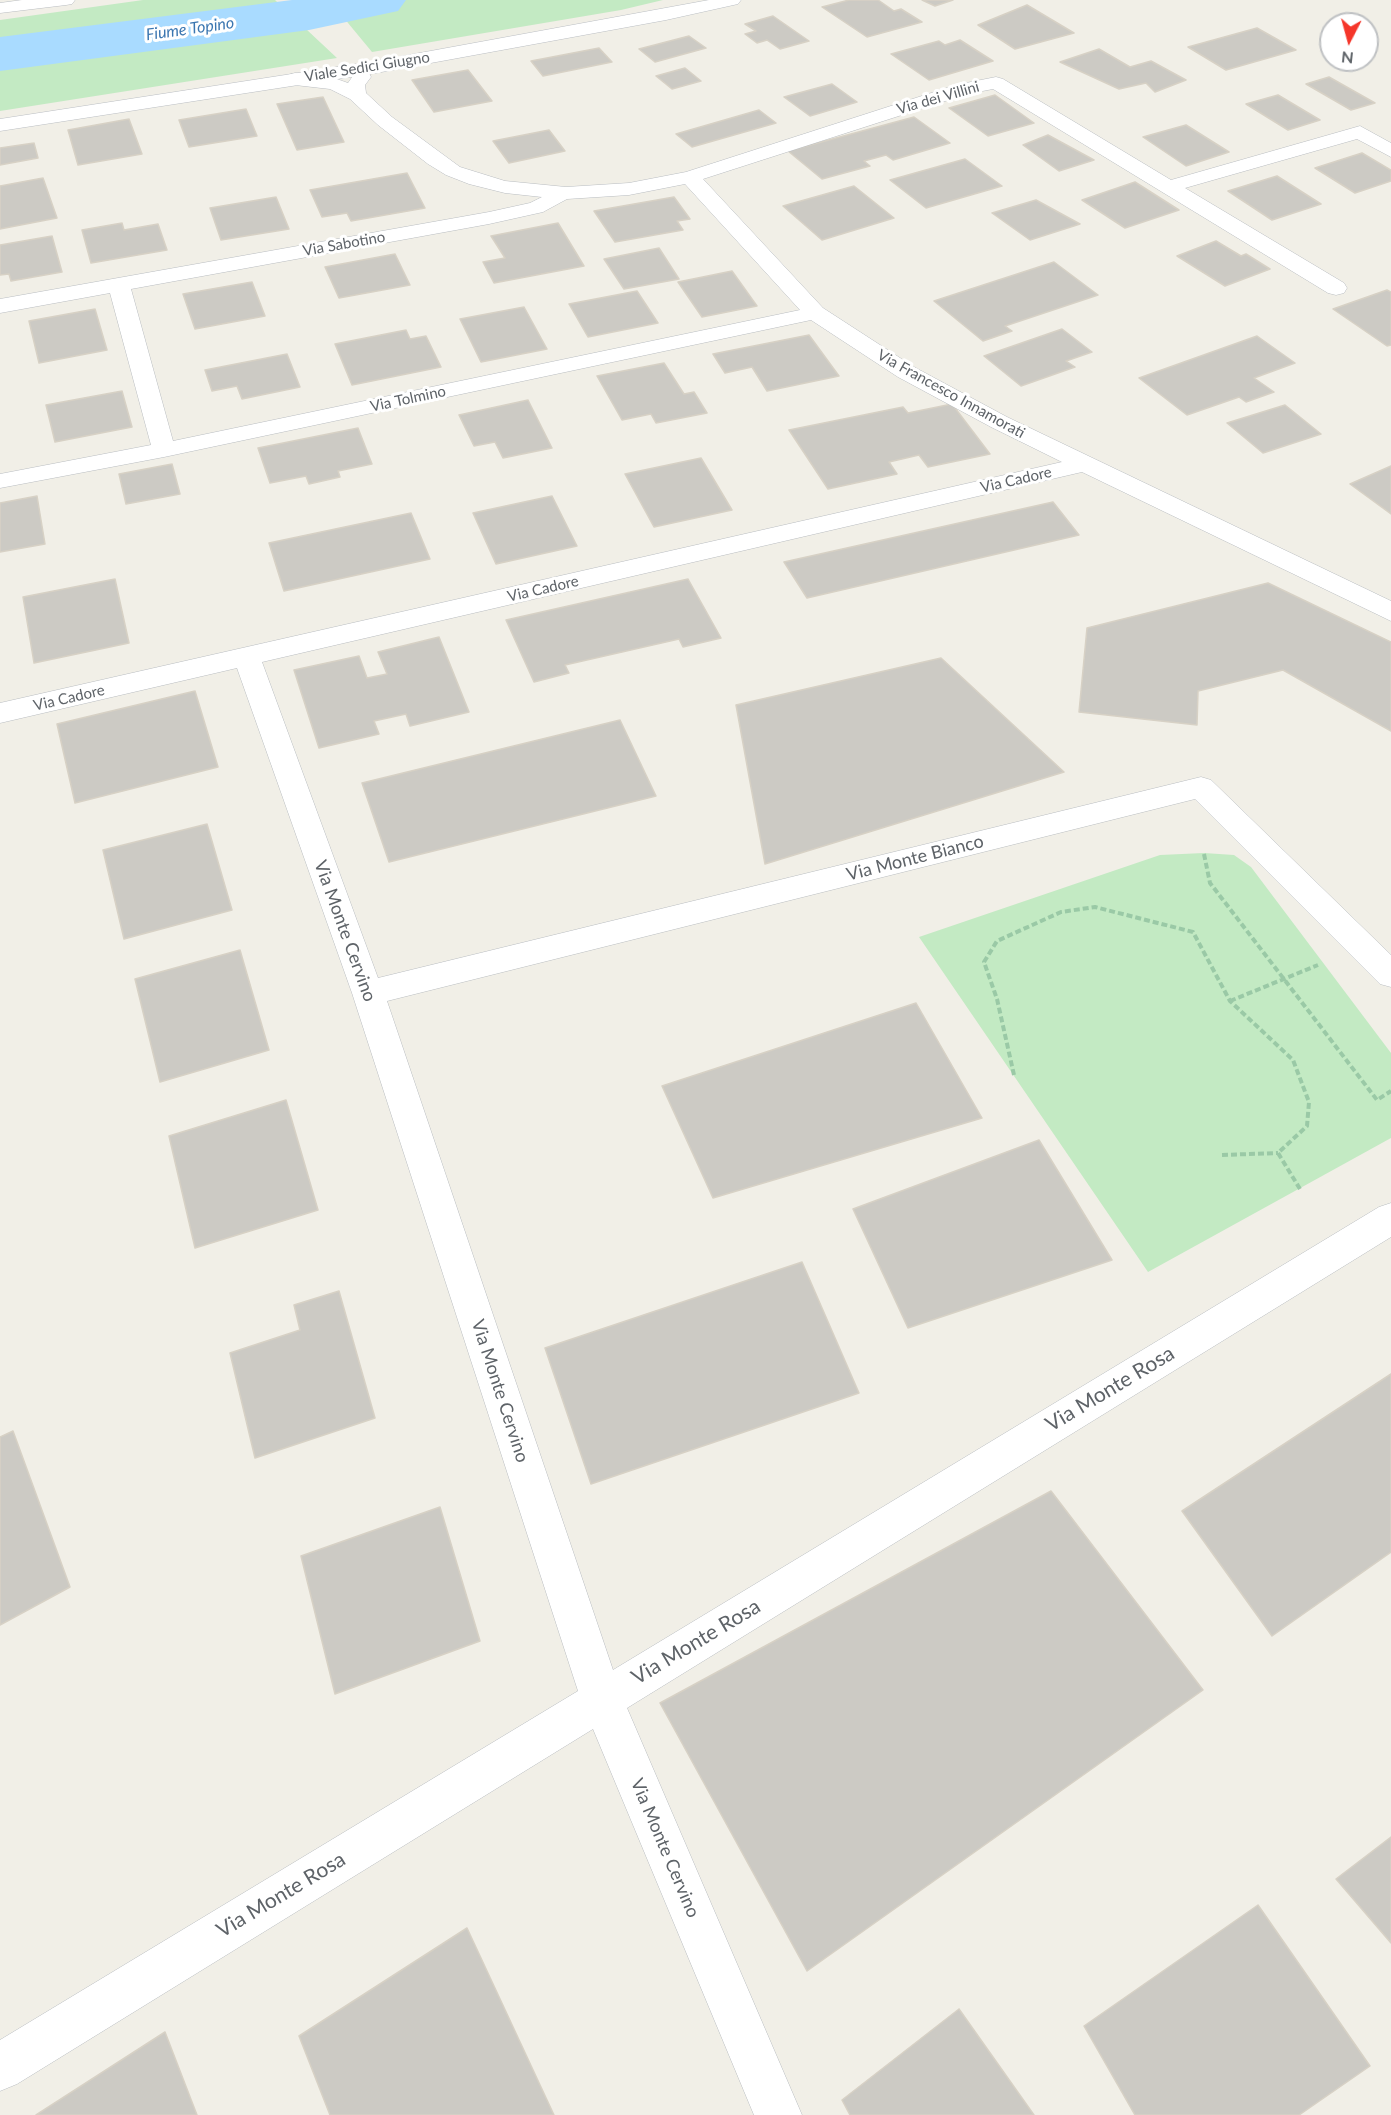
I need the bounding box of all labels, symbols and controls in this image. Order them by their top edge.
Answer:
north arrow [1319,12,1379,72]
water label: Fiume Topino [145,13,235,45]
street label: Viale Sedici Giugno [303,48,431,86]
text: N [1340,48,1354,69]
street label: Via dei Villini [895,78,981,118]
street label: Via Sabotino [301,228,387,260]
street label: Via Francesco Innamorati [874,346,1028,442]
street label: Via Tolmino [369,382,447,416]
street label: Via Cadore [979,463,1053,497]
street label: Via Cadore [506,572,580,606]
street label: Via Cadore [32,681,106,715]
street label: Via Monte Bianco [844,831,986,885]
street label: Via Monte Cervino [309,857,381,1005]
street label: Via Monte Cervino [467,1317,533,1465]
street label: Via Monte Rosa [1041,1341,1179,1437]
street label: Via Monte Rosa [627,1594,765,1690]
street label: Via Monte Cervino [626,1775,704,1921]
street label: Via Monte Rosa [212,1847,350,1943]

